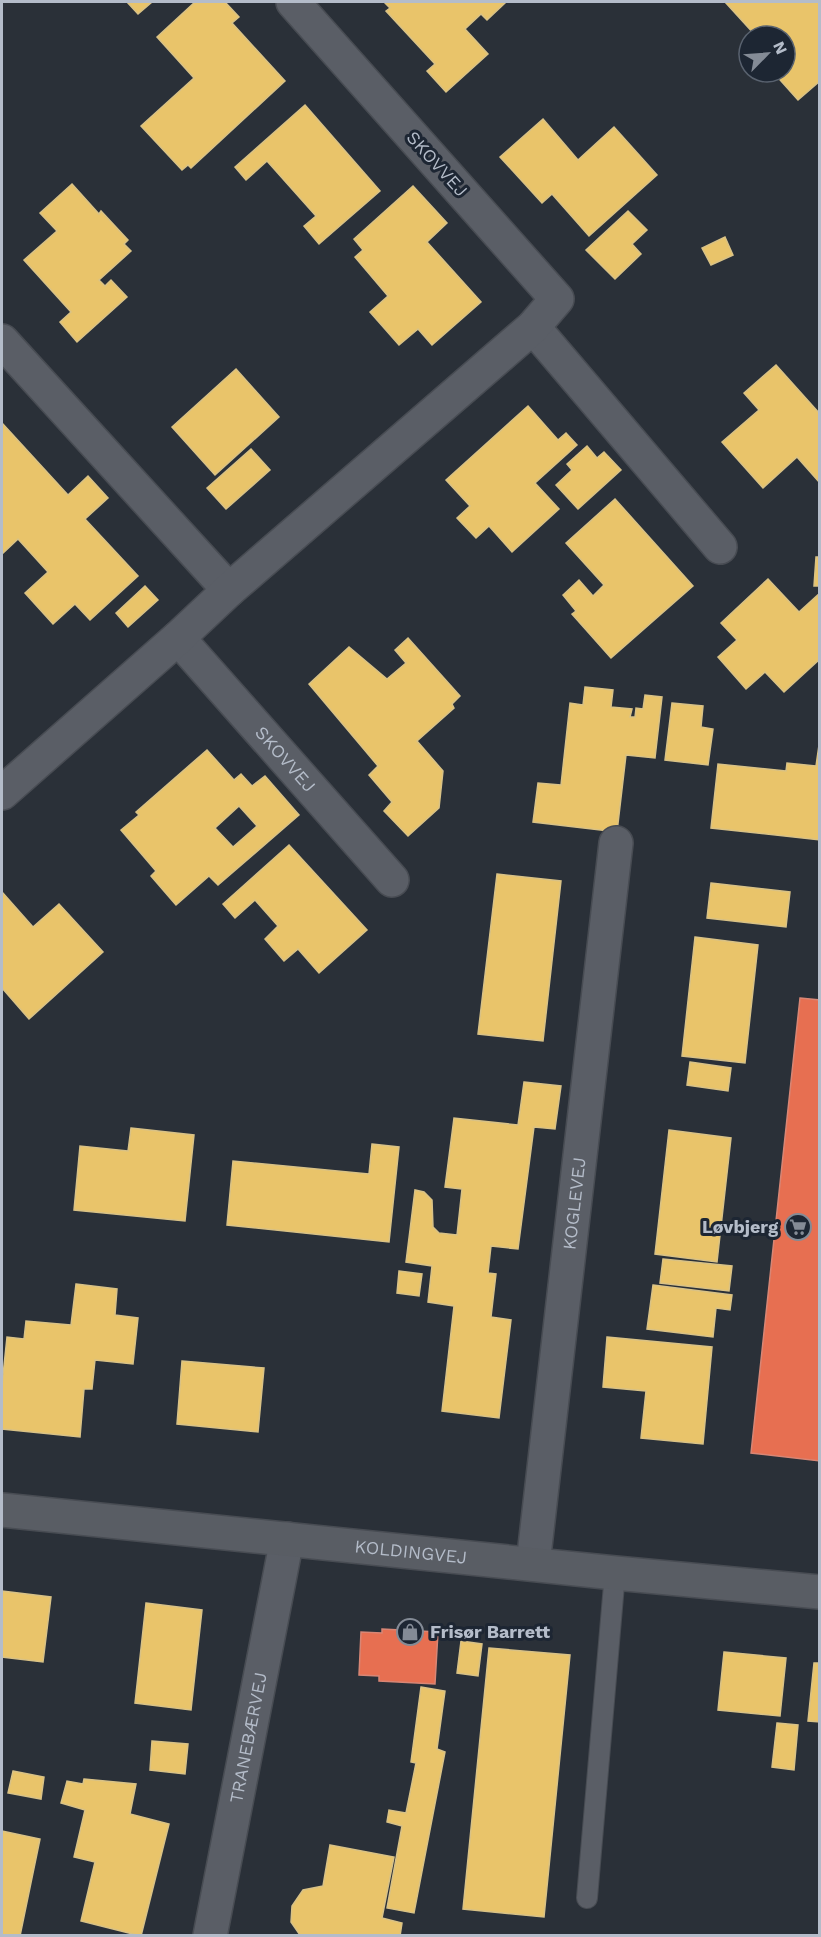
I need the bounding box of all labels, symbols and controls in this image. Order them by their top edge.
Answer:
north arrow [737,24,797,84]
text: N [769,38,791,57]
street label: SKOVVEJ [403,127,472,201]
street label: SKOVVEJ [251,722,320,796]
street label: KOGLEVEJ [558,1156,590,1251]
supermarket icon: Løvbjerg [783,1212,813,1242]
place label: Løvbjerg [702,1216,779,1237]
street label: KOLDINGVEJ [354,1535,468,1568]
shop icon: Frisør Barrett [395,1617,425,1647]
place label: Frisør Barrett [430,1621,550,1642]
street label: TRANEBÆRVEJ [225,1670,271,1805]

